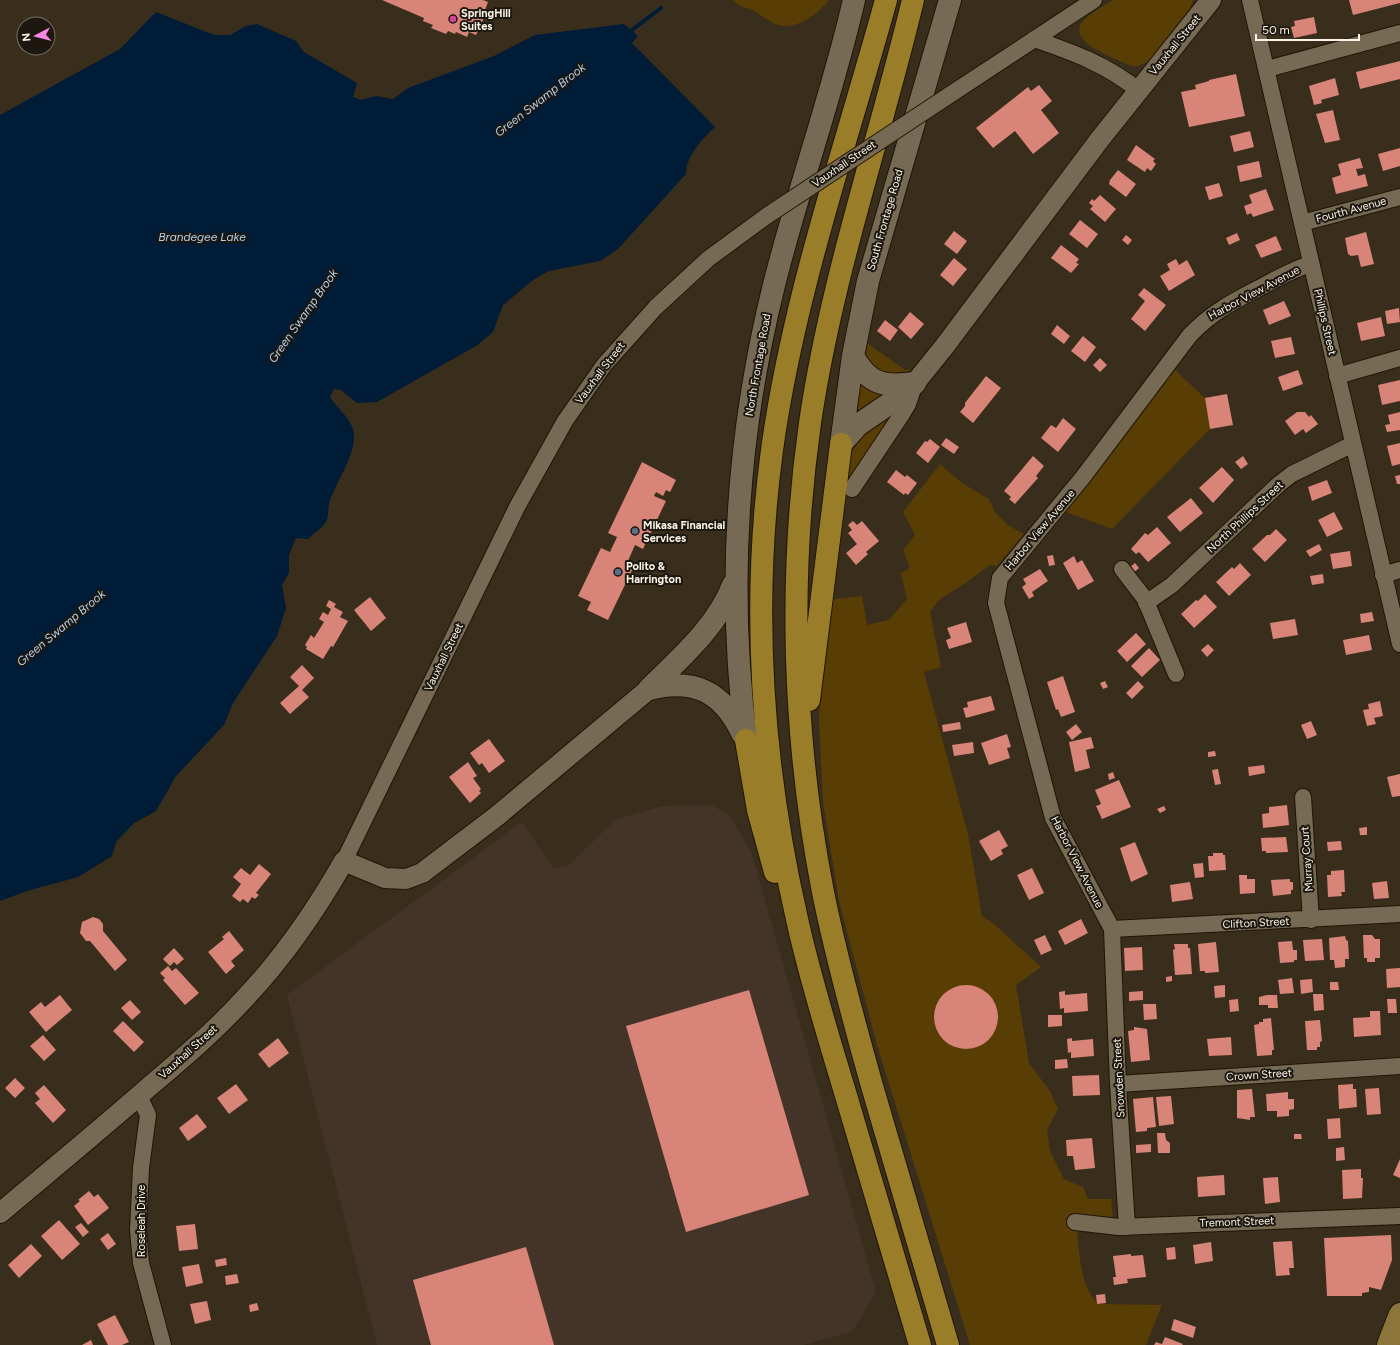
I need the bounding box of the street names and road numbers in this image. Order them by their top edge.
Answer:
street label: Vauxhall Street [1147,12,1203,78]
street label: Vauxhall Street [810,138,878,190]
street label: South Frontage Road [864,168,906,272]
street label: Fourth Avenue [1314,194,1388,226]
street label: Harbor View Avenue [1206,263,1302,323]
street label: Phillips Street [1311,288,1339,356]
street label: North Frontage Road [743,313,773,417]
street label: Vauxhall Street [572,339,628,407]
street label: North Phillips Street [1204,478,1286,556]
street label: Harbor View Avenue [1002,487,1078,573]
street label: Vauxhall Street [422,621,466,693]
street label: Harbor View Avenue [1048,814,1106,910]
street label: Murray Court [1298,826,1316,892]
street label: Clifton Street [1222,915,1290,931]
street label: Vauxhall Street [156,1022,220,1082]
street label: Snowden Street [1110,1038,1128,1118]
street label: Crown Street [1226,1066,1292,1084]
street label: Roseleah Drive [135,1185,148,1257]
street label: Tremont Street [1199,1214,1275,1230]

